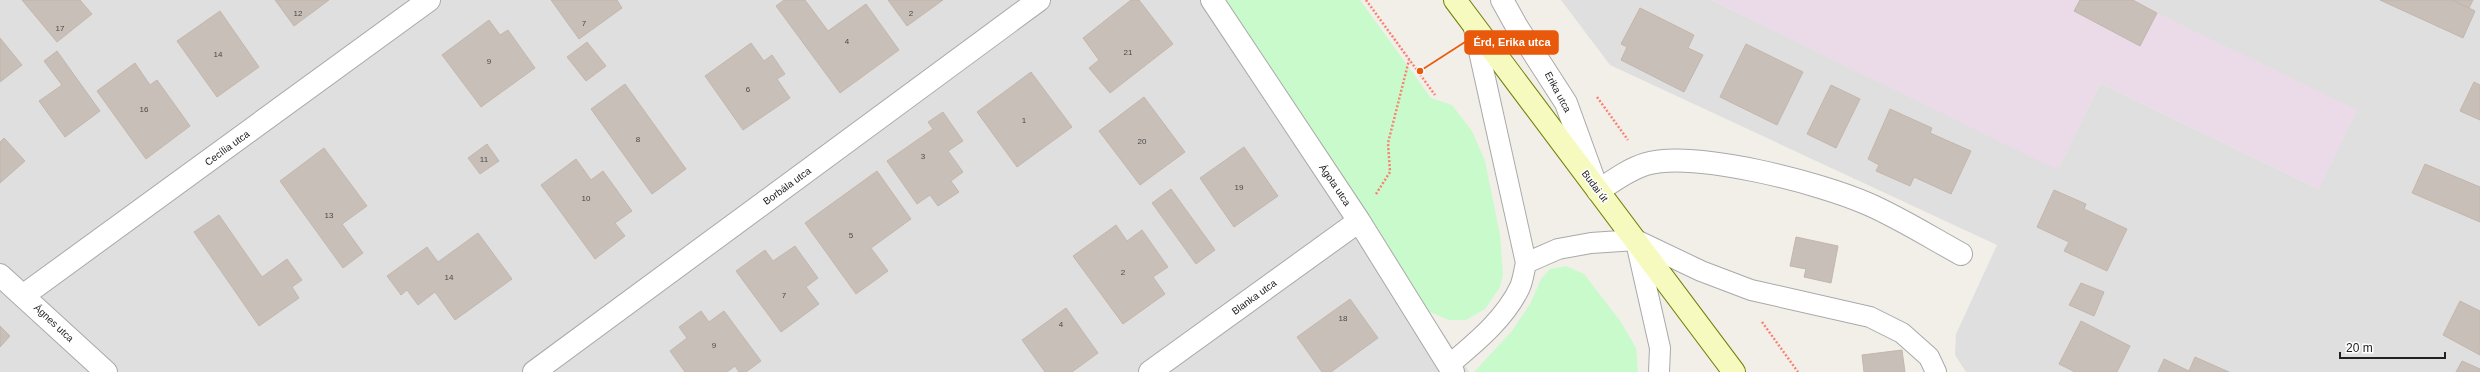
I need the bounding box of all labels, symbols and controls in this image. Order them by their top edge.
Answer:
house number: 12 [294,9,303,18]
house number: 2 [909,9,914,18]
house number: 7 [582,19,587,28]
house number: 17 [56,24,65,33]
callout: Érd, Erika utca [1465,31,1558,54]
text: Érd, Erika utca [1473,36,1551,48]
house number: 4 [845,37,850,46]
house number: 21 [1124,48,1133,57]
house number: 14 [214,50,223,59]
house number: 9 [487,57,492,66]
street label: Erika utca [1543,70,1573,115]
house number: 6 [746,85,751,94]
house number: 16 [140,105,149,114]
house number: 1 [1022,116,1027,125]
street label: Cecília utca [203,128,252,168]
house number: 8 [636,135,641,144]
house number: 20 [1138,137,1147,146]
house number: 3 [921,152,926,161]
house number: 11 [480,155,489,164]
street label: Ágota utca [1317,162,1354,208]
street label: Borbála utca [761,165,813,207]
street label: Budai út [1580,168,1611,204]
house number: 19 [1235,183,1244,192]
house number: 10 [582,194,591,203]
house number: 13 [325,211,334,220]
house number: 5 [849,231,854,240]
house number: 2 [1121,268,1126,277]
house number: 14 [445,273,454,282]
street label: Blanka utca [1230,277,1279,317]
house number: 7 [782,291,787,300]
street label: Ágnes utca [32,301,77,344]
house number: 18 [1339,314,1348,323]
house number: 4 [1059,320,1064,329]
scale bar [2340,334,2445,360]
house number: 9 [712,341,717,350]
text: 20 m [2346,341,2373,355]

